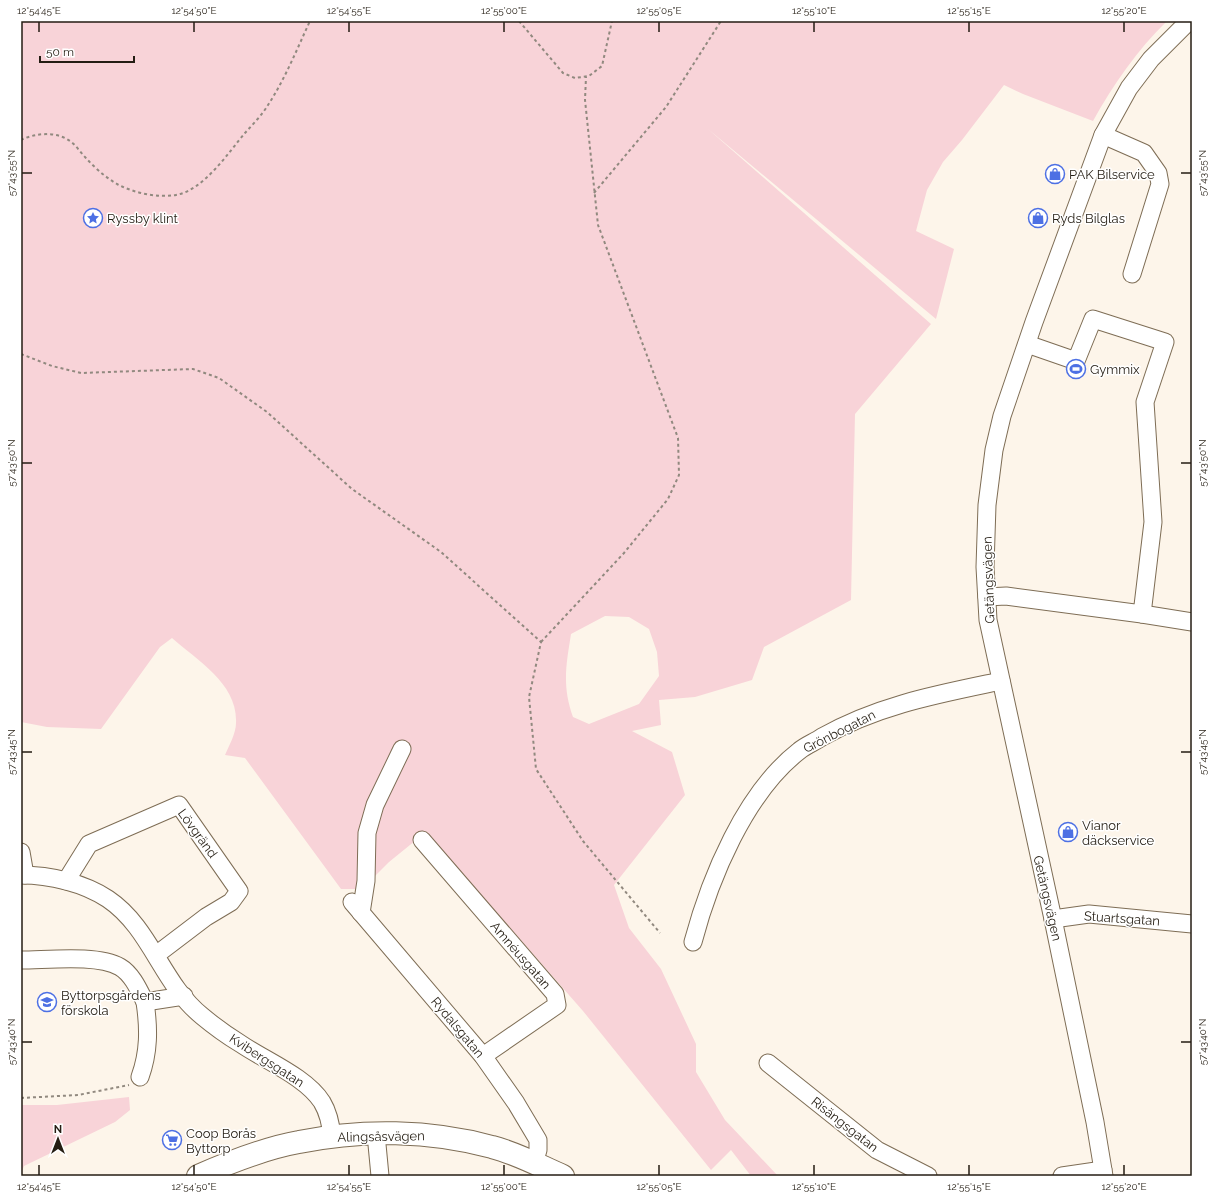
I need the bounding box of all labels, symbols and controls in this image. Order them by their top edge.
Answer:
text: 12°54'45"E [17,5,61,16]
text: 12°54'50"E [171,5,217,16]
text: 12°54'55"E [327,5,371,16]
text: 12°55'00"E [481,5,527,16]
text: 12°55'05"E [636,5,682,16]
text: 12°55'10"E [792,5,836,16]
text: 12°55'15"E [947,5,991,16]
text: 12°55'20"E [1102,5,1147,16]
scale bar [40,38,134,64]
text: 50 m [46,45,74,59]
text: 57°43'55"N [6,150,17,196]
text: 57°43'55"N [1197,150,1208,196]
shop icon: PAK Bilservice [1044,163,1066,185]
place label: PAK Bilservice [1069,167,1155,182]
place icon: Ryssby klint [82,207,104,229]
shop icon: Ryds Bilglas [1027,207,1049,229]
place label: Ryssby klint [107,211,178,226]
place label: Ryds Bilglas [1052,211,1125,226]
sports icon: Gymmix [1065,358,1087,380]
place label: Gymmix [1090,362,1140,377]
text: 57°43'50"N [6,439,17,487]
text: 57°43'50"N [1197,439,1208,487]
street label: Getängsvägen [979,536,998,624]
street label: Grönbogatan [801,707,878,756]
text: 57°43'45"N [6,729,17,775]
text: 57°43'45"N [1197,729,1208,775]
street label: Lövgränd [175,806,220,861]
place label: Vianor däckservice [1082,818,1155,848]
shop icon: Vianor däckservice [1057,821,1079,843]
street label: Getängsvägen [1030,854,1065,942]
street label: Stuartsgatan [1083,908,1161,929]
street label: Amnéusgatan [487,919,554,992]
place label: Byttorpsgårdens förskola [61,988,161,1018]
school or university icon: Byttorpsgårdens förskola [36,991,58,1013]
street label: Rydalsgatan [428,994,487,1061]
text: 57°43'40"N [6,1019,17,1065]
text: 57°43'40"N [1197,1019,1208,1065]
street label: Kvibergsgatan [227,1031,307,1090]
street label: Risängsgatan [808,1094,881,1155]
north arrow [38,1119,78,1159]
text: N [54,1123,62,1136]
place label: Coop Borås Byttorp [186,1126,256,1156]
street label: Alingsåsvägen [337,1128,425,1145]
supermarket icon: Coop Borås Byttorp [161,1129,183,1151]
text: 12°54'45"E [17,1181,61,1192]
text: 12°54'50"E [171,1181,217,1192]
text: 12°54'55"E [327,1181,371,1192]
text: 12°55'00"E [481,1181,527,1192]
text: 12°55'05"E [636,1181,682,1192]
text: 12°55'10"E [792,1181,836,1192]
text: 12°55'15"E [947,1181,991,1192]
text: 12°55'20"E [1102,1181,1147,1192]

